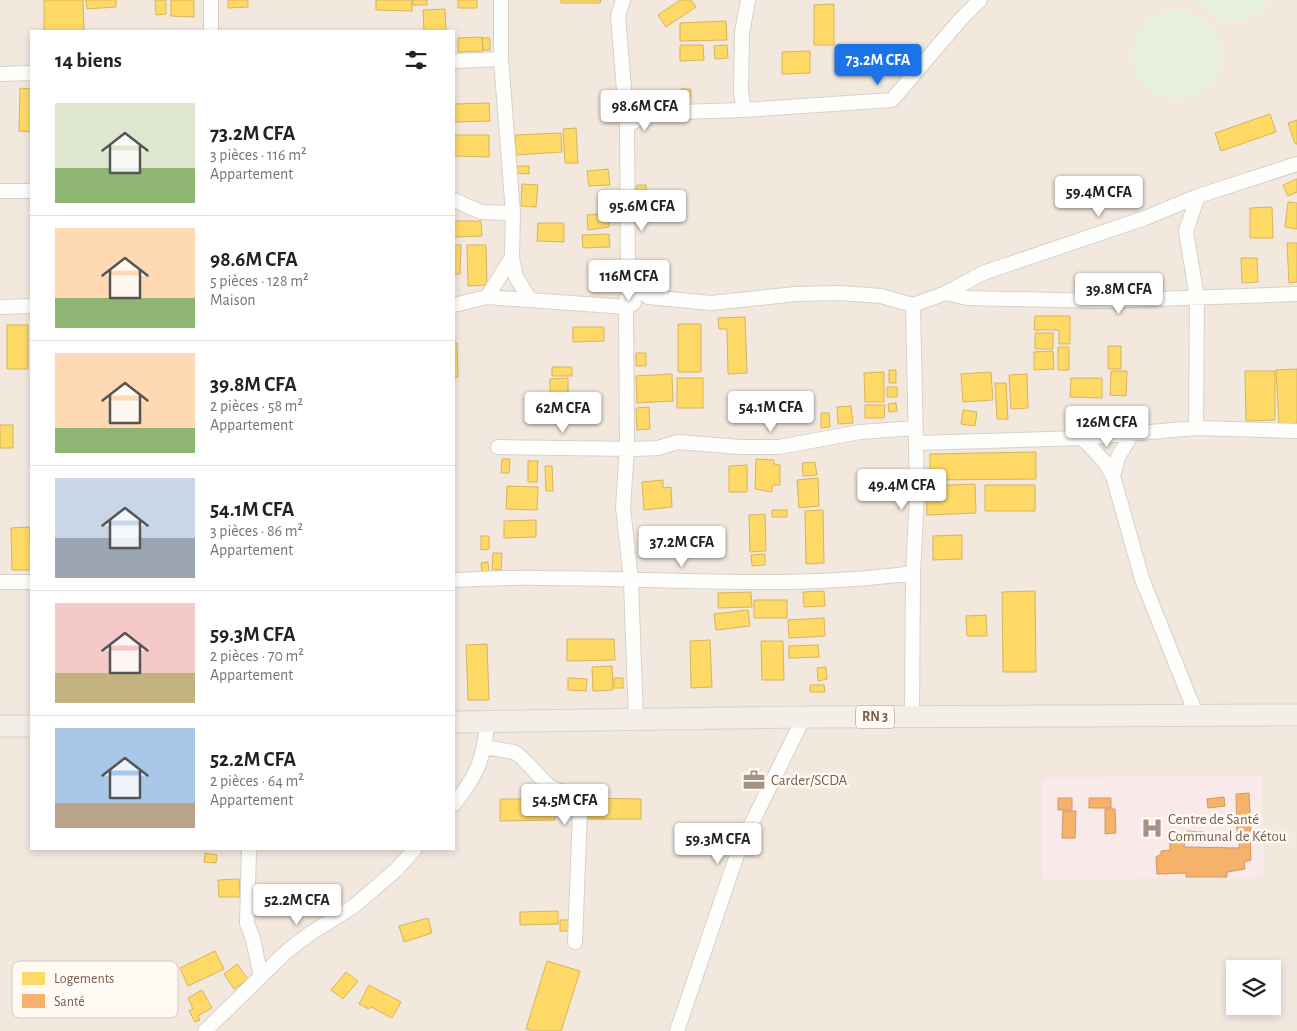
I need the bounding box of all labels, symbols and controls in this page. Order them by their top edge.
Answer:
pin: 73.2M CFA [821,44,935,86]
icon: filters [402,46,430,74]
text: 14 biens [55,50,122,71]
text: 73.2M CFA [846,52,910,68]
pin: 98.6M CFA [588,90,702,132]
text: 98.6M CFA [612,98,678,114]
icon: home [95,123,155,183]
text: 73.2M CFA [210,123,295,144]
text: 3 pièces · 116 m² [210,147,307,163]
text: Appartement [210,166,293,182]
pin: 59.4M CFA [1042,176,1156,218]
text: 59.4M CFA [1066,184,1132,200]
pin: 95.6M CFA [585,190,699,232]
text: 95.6M CFA [609,198,675,214]
icon: home [95,248,155,308]
text: 98.6M CFA [210,249,298,270]
pin: 116M CFA [577,260,681,302]
text: 116M CFA [599,268,659,284]
pin: 39.8M CFA [1062,272,1176,315]
text: 5 pièces · 128 m² [210,273,309,289]
text: 39.8M CFA [1086,281,1152,297]
text: Maison [210,292,256,308]
icon: home [95,373,155,433]
text: 39.8M CFA [210,374,297,395]
pin: 54.1M CFA [714,390,828,433]
pin: 62M CFA [517,392,609,434]
text: 2 pièces · 58 m² [210,398,303,414]
text: 54.1M CFA [739,399,803,415]
text: 62M CFA [535,400,591,416]
pin: 126M CFA [1055,406,1159,448]
text: 126M CFA [1077,414,1137,430]
text: Appartement [210,417,293,433]
pin: 49.4M CFA [845,468,959,511]
text: 49.4M CFA [868,477,936,493]
icon: home [95,498,155,558]
text: 54.1M CFA [210,499,294,520]
text: 3 pièces · 86 m² [210,523,303,539]
pin: 37.2M CFA [625,526,739,568]
text: 37.2M CFA [650,534,714,550]
text: Appartement [210,542,293,558]
icon: home [95,623,155,683]
text: 59.3M CFA [210,624,296,645]
text: 2 pièces · 70 m² [210,648,304,664]
text: Appartement [210,667,293,683]
road number: RN 3 [856,706,894,729]
icon: home [95,748,155,808]
text: 52.2M CFA [210,749,296,770]
office icon: Carder/SCDA [741,767,767,793]
text: 2 pièces · 64 m² [210,773,304,789]
place label: Carder/SCDA [771,773,848,788]
pin: 54.5M CFA [508,784,622,826]
text: Appartement [210,792,293,808]
text: 54.5M CFA [532,792,598,808]
place label: Centre de Santé Communal de Kétou [1168,812,1287,844]
hospital icon: Centre de Santé Communal de Kétou [1139,815,1165,841]
pin: 59.3M CFA [661,822,775,865]
text: 59.3M CFA [685,831,751,847]
pin: 52.2M CFA [240,884,354,926]
text: 52.2M CFA [264,892,330,908]
map controls [1226,960,1281,1015]
button: layers [1226,960,1281,1015]
legend [12,961,178,1018]
text: Logements [54,972,114,986]
text: Santé [54,995,85,1009]

